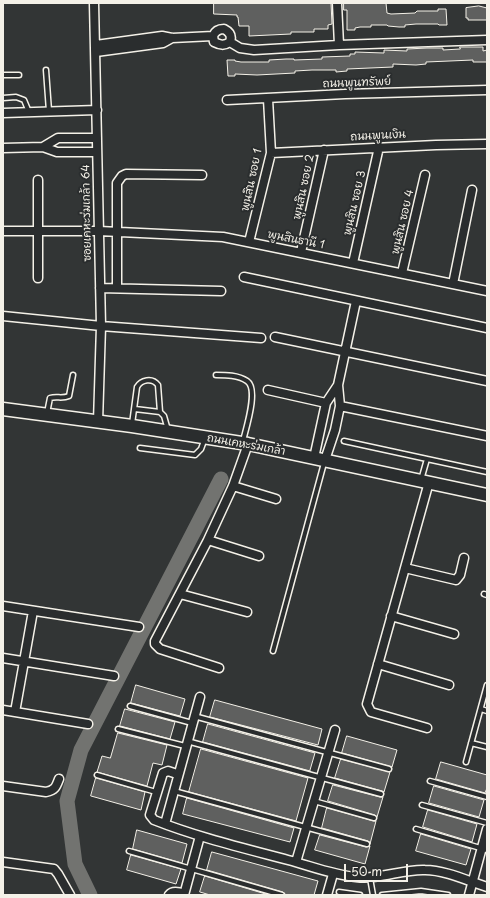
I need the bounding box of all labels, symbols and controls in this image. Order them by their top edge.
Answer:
street label: ถนนพูนทรัพย์ [323,75,391,91]
street label: ถนนพูนเงิน [350,128,406,144]
street label: พูนสิน ซอย 1 [239,147,265,213]
street label: พูนสิน ซอย 2 [291,153,317,221]
street label: ซอยเคหะร่มเกล้า 64 [80,164,94,262]
street label: พูนสิน ซอย 3 [341,169,369,237]
street label: พูนสิน ซอย 4 [389,188,417,256]
street label: พูนสินธานี 1 [266,228,326,252]
street label: ถนนเคหะร่มเกล้า [206,432,286,458]
scale bar [346,856,410,882]
text: 50 m [351,862,382,880]

